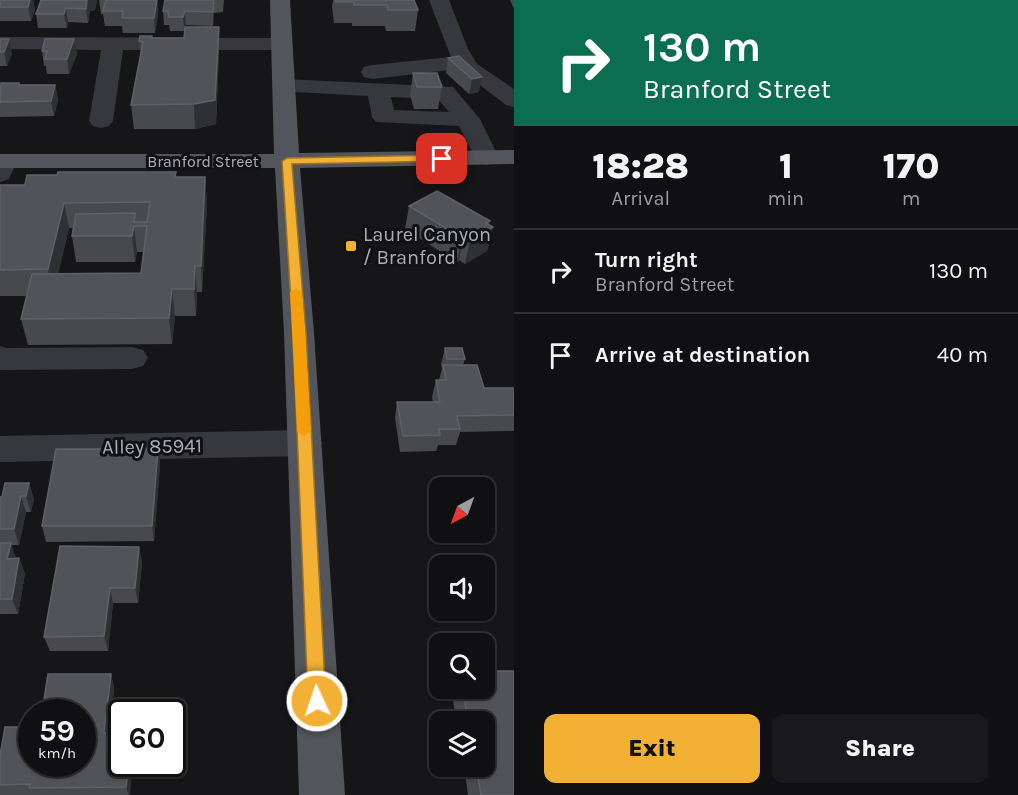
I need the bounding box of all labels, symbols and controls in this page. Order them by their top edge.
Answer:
text: 130 m [643,22,761,72]
icon: right [544,24,622,102]
text: Branford Street [643,73,831,105]
pin [416,133,467,184]
icon: arrive [425,142,458,175]
text: 18:28 [592,145,689,187]
text: 1 [779,145,793,187]
text: 170 [883,145,940,187]
street label: Branford Street [147,152,259,171]
text: Arrival [611,187,670,210]
text: min [767,187,804,210]
text: m [902,187,920,210]
place label: Laurel Canyon / Branford [363,223,491,269]
marker: Laurel Canyon / Branford [344,239,358,253]
text: Turn right [595,247,698,273]
icon: right [544,255,577,288]
text: 130 m [929,258,988,284]
text: Branford Street [595,273,734,296]
icon: arrive [544,339,577,372]
text: Arrive at destination [595,342,810,368]
text: 40 m [937,342,988,368]
street label: Alley 85941 [102,434,202,459]
north arrow [429,477,495,543]
map controls [429,477,495,777]
button: sound [429,555,495,621]
button: search [429,633,495,699]
position arrow [285,669,349,733]
speed limit sign: 60 [108,699,186,777]
button: layers [429,711,495,777]
text: 59 [39,713,75,749]
button: Exit [544,714,760,783]
button: Share [772,714,988,783]
text: km/h [38,744,76,762]

